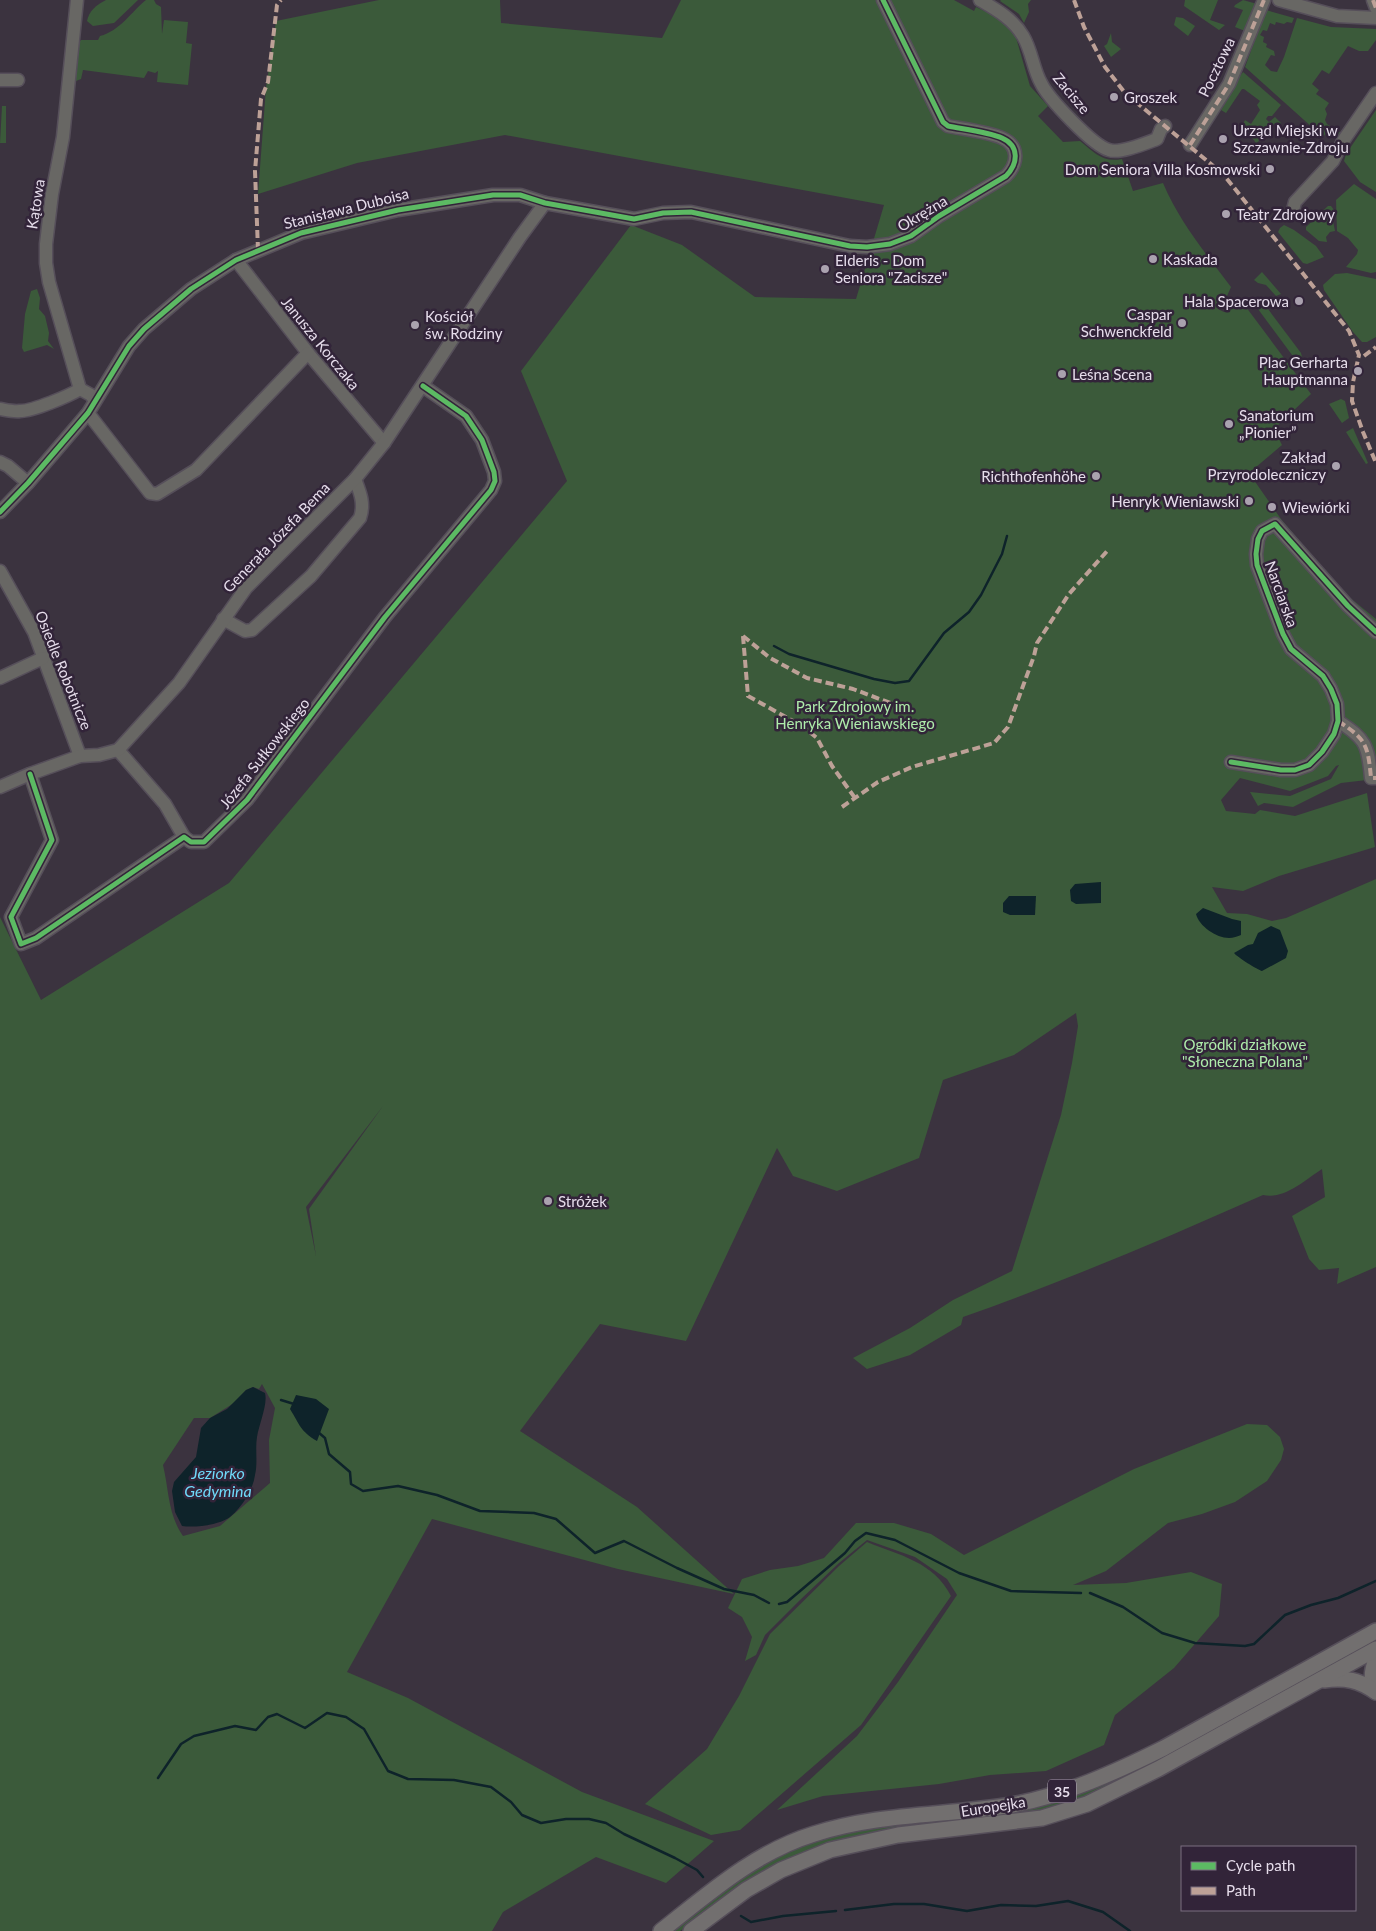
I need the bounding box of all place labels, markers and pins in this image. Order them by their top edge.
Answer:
place label: Groszek [1124,88,1178,106]
marker: Groszek [1108,91,1120,103]
place label: Urząd Miejski w Szczawnie-Zdroju [1233,121,1349,156]
marker: Urząd Miejski w Szczawnie-Zdroju [1217,133,1229,145]
place label: Dom Seniora Villa Kosmowski [1065,160,1260,178]
marker: Dom Seniora Villa Kosmowski [1264,163,1276,175]
place label: Teatr Zdrojowy [1236,205,1335,223]
marker: Teatr Zdrojowy [1220,208,1232,220]
place label: Kaskada [1163,250,1218,268]
place label: Elderis - Dom Seniora "Zacisze" [835,251,947,286]
marker: Kaskada [1147,253,1159,265]
marker: Elderis - Dom Seniora "Zacisze" [819,263,831,275]
place label: Hala Spacerowa [1184,292,1289,310]
marker: Hala Spacerowa [1293,295,1305,307]
place label: Caspar Schwenckfeld [1081,305,1173,340]
place label: Kościół św. Rodziny [425,307,503,342]
marker: Caspar Schwenckfeld [1176,317,1188,329]
marker: Kościół św. Rodziny [409,319,421,331]
place label: Plac Gerharta Hauptmanna [1259,353,1348,388]
place label: Leśna Scena [1072,365,1152,383]
marker: Plac Gerharta Hauptmanna [1352,365,1364,377]
marker: Leśna Scena [1056,368,1068,380]
place label: Sanatorium „Pionier” [1239,406,1314,441]
marker: Sanatorium „Pionier” [1223,418,1235,430]
place label: Zakład Przyrodoleczniczy [1208,448,1326,483]
marker: Zakład Przyrodoleczniczy [1330,460,1342,472]
place label: Richthofenhöhe [981,467,1086,485]
marker: Richthofenhöhe [1090,470,1102,482]
place label: Henryk Wieniawski [1111,492,1239,510]
marker: Henryk Wieniawski [1243,495,1255,507]
place label: Wiewiórki [1282,498,1350,516]
marker: Wiewiórki [1266,501,1278,513]
place label: Stróżek [558,1192,607,1210]
marker: Stróżek [542,1195,554,1207]

